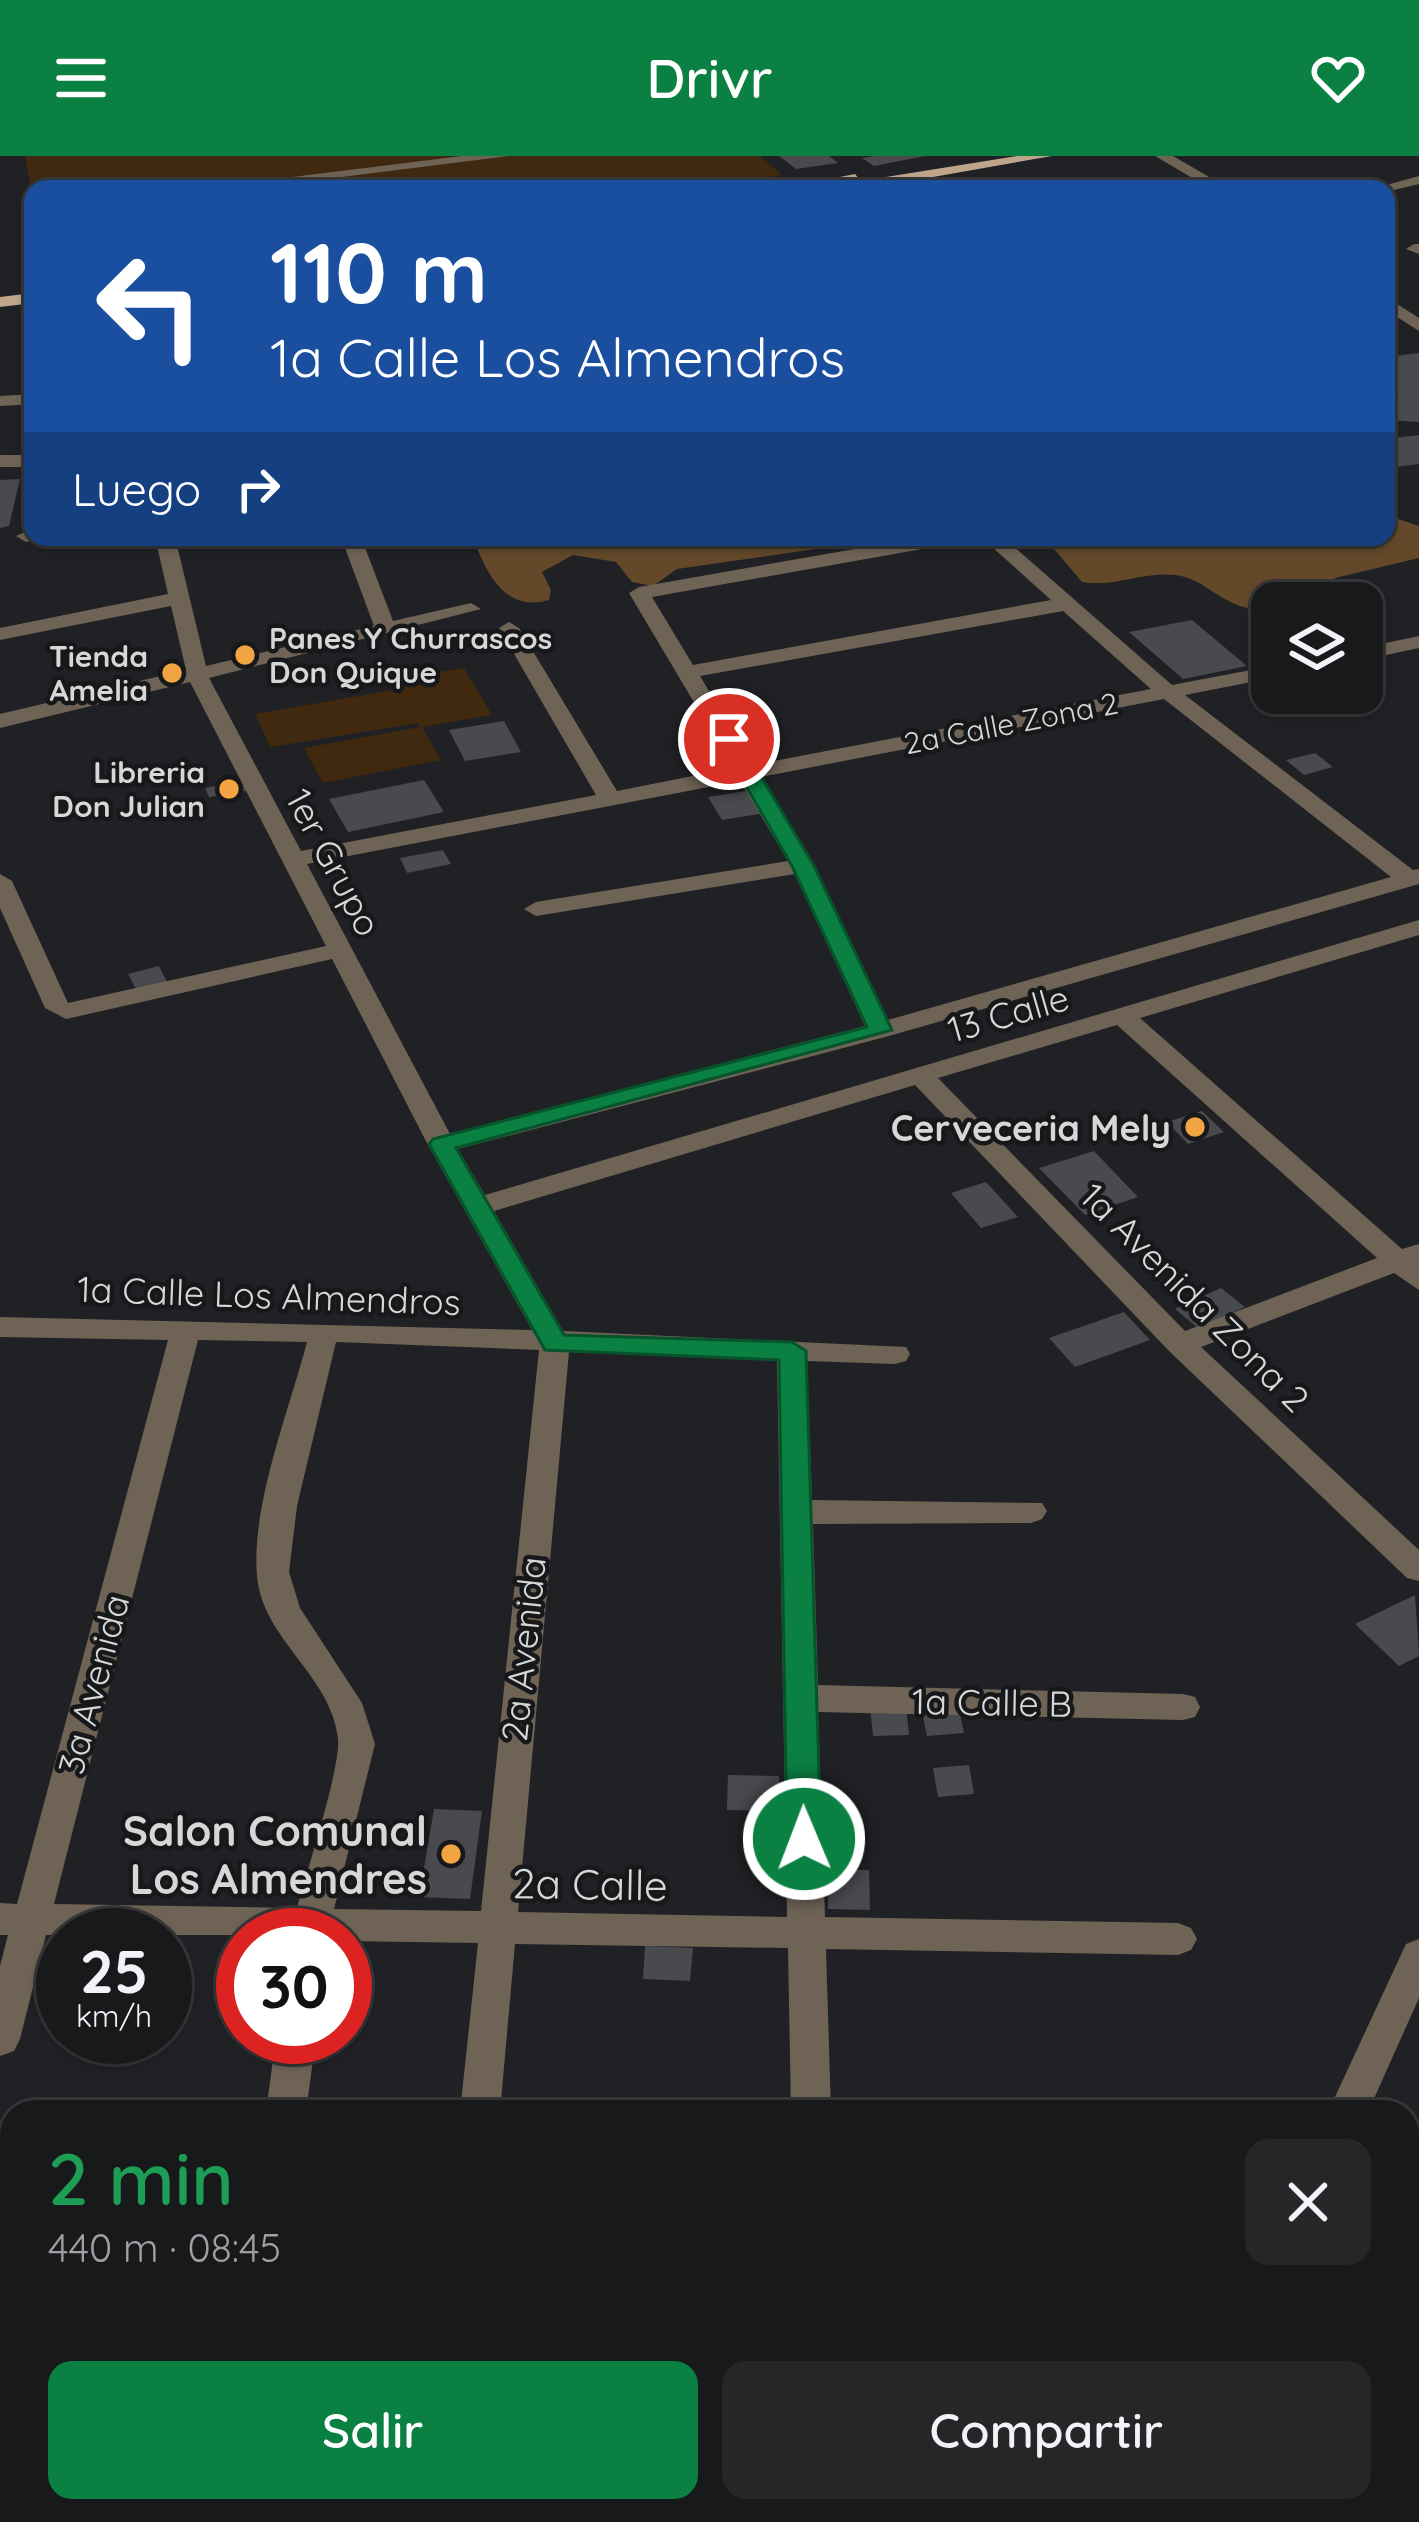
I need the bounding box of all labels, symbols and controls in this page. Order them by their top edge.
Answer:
text: Drivr [647,44,772,112]
icon: menu [48,45,114,111]
icon: heart [1305,45,1371,111]
text: 110 m [270,219,488,324]
icon: left [72,228,228,384]
text: 1a Calle Los Almendros [270,323,845,391]
icon: right [225,456,291,522]
text: Luego [72,461,201,517]
map controls [1251,582,1383,714]
button: layers [1251,582,1383,714]
place label: Panes Y Churrascos Don Quique [269,619,552,691]
place label: Tienda Amelia [49,637,148,709]
marker: Panes Y Churrascos Don Quique [232,642,258,668]
marker: Tienda Amelia [159,660,185,686]
street label: 2a Calle Zona 2 [901,684,1121,762]
pin [678,688,780,790]
icon: arrive [696,706,762,772]
place label: Libreria Don Julian [52,753,205,825]
marker: Libreria Don Julian [216,776,242,802]
street label: 1er Grupo [277,781,391,943]
street label: 13 Calle [942,974,1074,1052]
place label: Cerveceria Mely [891,1105,1171,1150]
marker: Cerveceria Mely [1182,1114,1208,1140]
street label: 1a Avenida Zona 2 [1071,1173,1319,1421]
street label: 1a Calle Los Almendros [77,1266,461,1324]
street label: 2a Avenida [491,1555,555,1743]
street label: 3a Avenida [47,1589,139,1779]
street label: 1a Calle B [912,1678,1072,1726]
position arrow [741,1776,867,1902]
place label: Salon Comunal Los Almendres [123,1804,427,1905]
marker: Salon Comunal Los Almendres [438,1841,464,1867]
street label: 2a Calle [512,1856,668,1912]
speed limit sign: 30 [216,1908,372,2064]
text: 25 [80,1933,148,2008]
text: km/h [76,1997,152,2035]
text: 2 min [48,2133,234,2223]
button: close [1245,2139,1371,2265]
text: 440 m · 08:45 [48,2223,281,2272]
button: Salir [48,2361,698,2499]
button: Compartir [722,2361,1371,2499]

